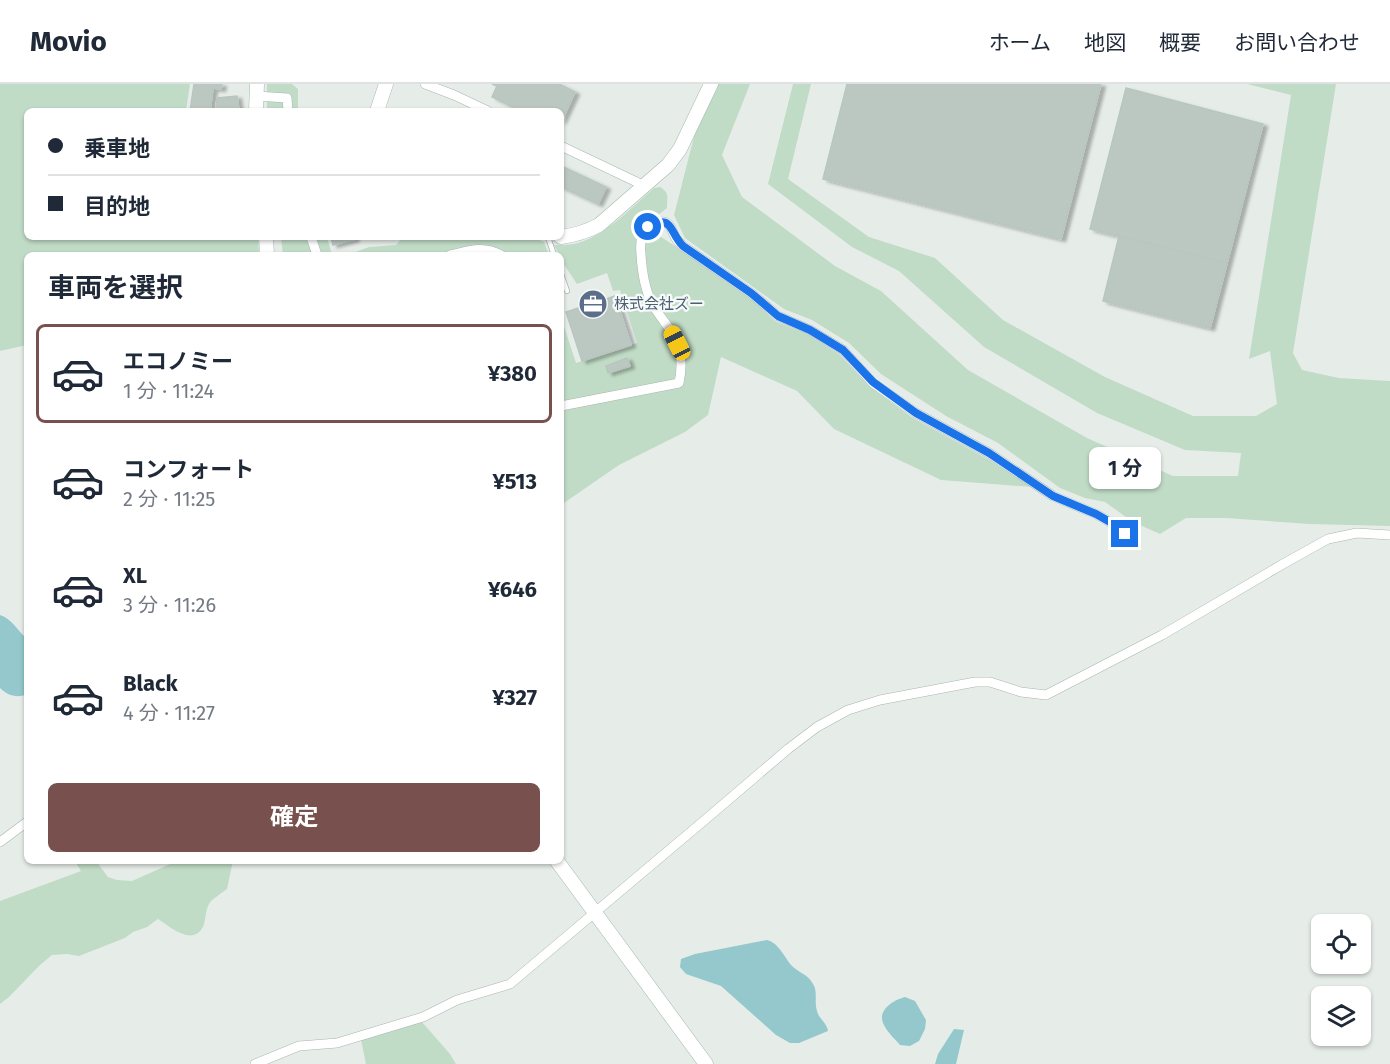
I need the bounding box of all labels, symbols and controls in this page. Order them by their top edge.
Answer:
text: Movio [30,25,107,58]
text: ホーム [989,30,1051,56]
text: 地図 [1084,30,1126,56]
text: 概要 [1159,30,1201,56]
text: お問い合わせ [1234,30,1360,56]
text: 乗車地 [84,135,150,162]
text: 目的地 [84,193,150,220]
route start [634,213,661,240]
text: 車両を選択 [48,272,183,304]
office icon: 株式会社ズー [577,288,609,320]
place label: 株式会社ズー [614,295,704,313]
car [661,323,693,363]
icon: car [51,347,105,401]
text: エコノミー [123,348,233,375]
text: ¥380 [488,360,537,387]
text: 1 分 · 11:24 [123,379,214,403]
callout: 1 分 [1089,447,1161,489]
icon: car [51,455,105,509]
text: コンフォート [123,456,254,483]
text: 1 分 [1108,456,1142,480]
text: ¥513 [493,468,537,495]
text: 2 分 · 11:25 [123,487,215,511]
route end [1111,520,1138,547]
text: XL [123,562,147,589]
icon: car [51,563,105,617]
text: ¥646 [488,576,537,603]
text: 3 分 · 11:26 [123,593,216,617]
text: Black [123,670,178,697]
icon: car [51,671,105,725]
text: ¥327 [492,684,537,711]
text: 4 分 · 11:27 [123,701,215,725]
button: 確定 [48,783,540,852]
map controls [1311,914,1371,1046]
button: locate [1311,914,1371,974]
button: layers [1311,986,1371,1046]

